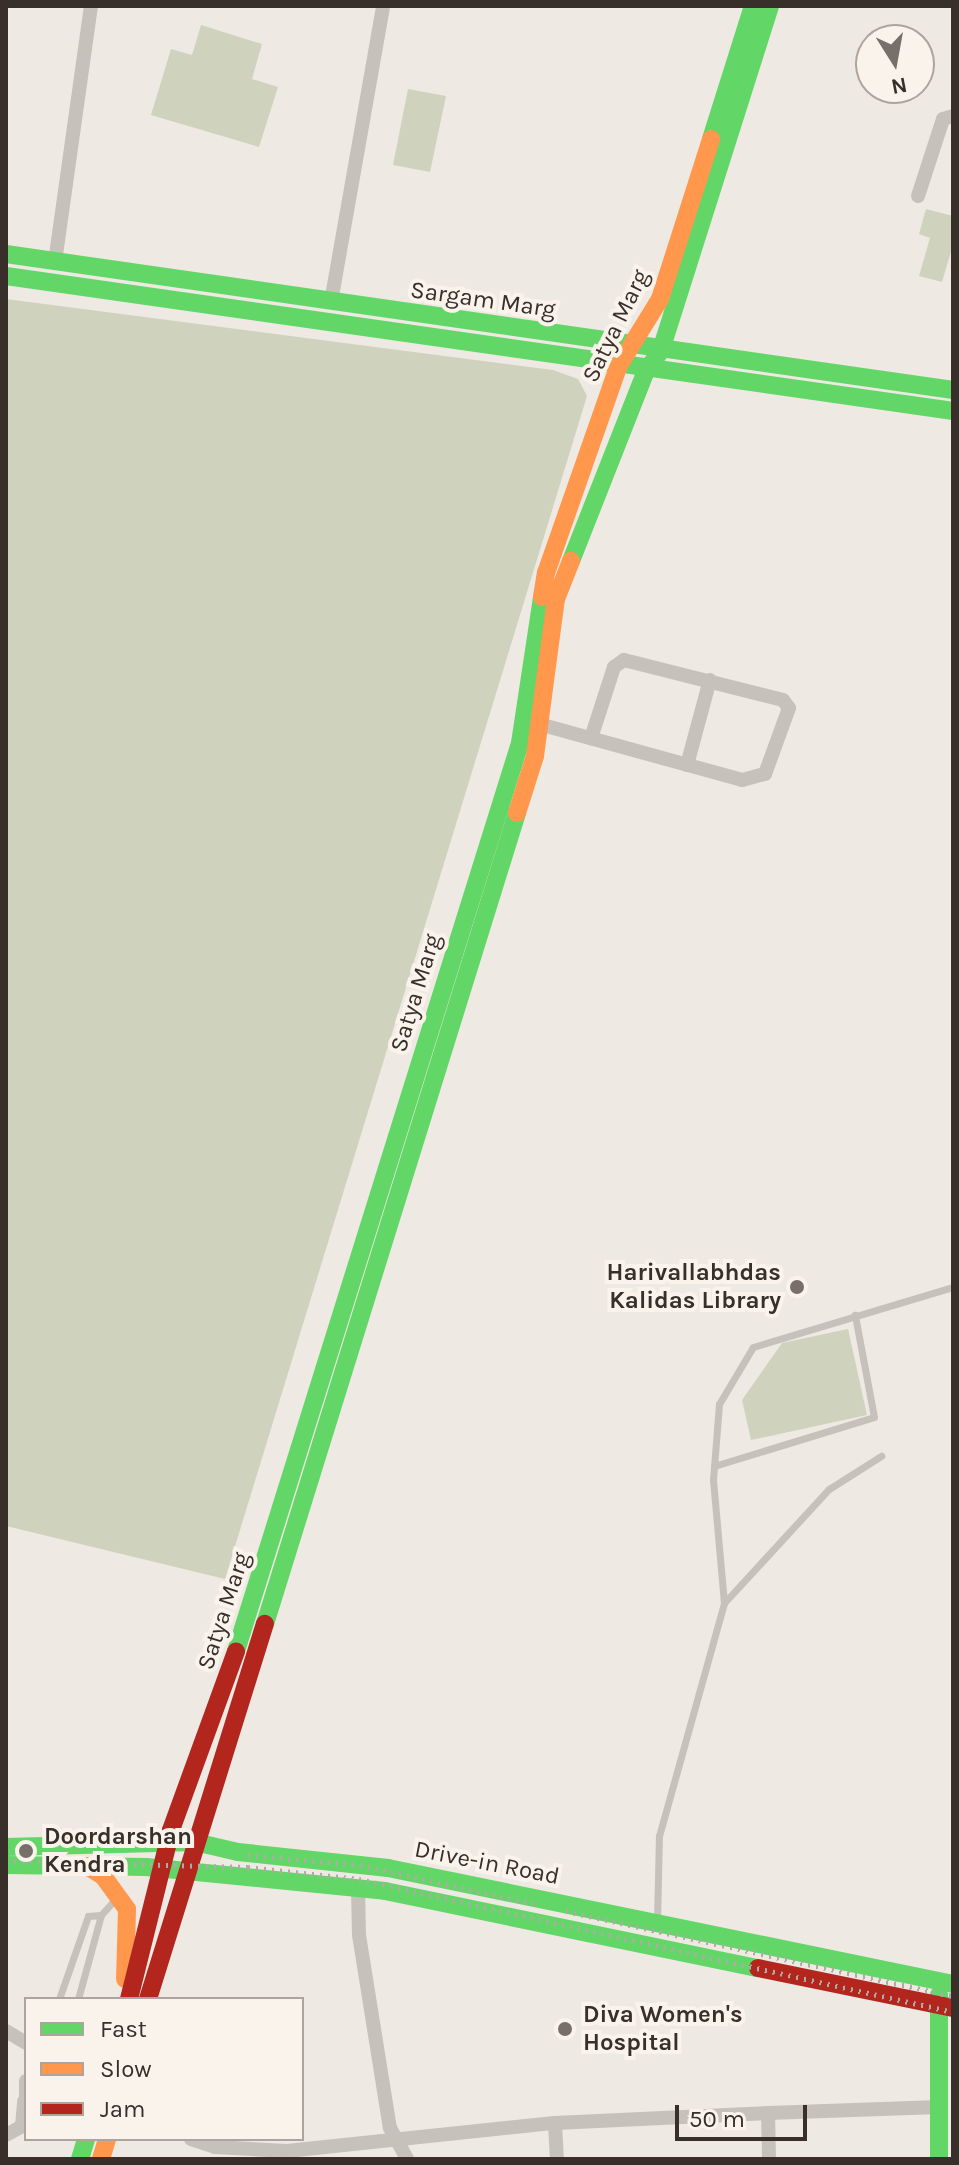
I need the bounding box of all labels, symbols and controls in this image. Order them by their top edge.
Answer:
north arrow [855,24,935,104]
text: N [889,71,909,100]
street label: Satya Marg [576,265,656,387]
street label: Sargam Marg [409,276,557,324]
street label: Satya Marg [384,930,448,1056]
place label: Harivallabhdas Kalidas Library [606,1259,781,1315]
marker: Harivallabhdas Kalidas Library [788,1278,806,1296]
street label: Satya Marg [191,1548,257,1674]
place label: Doordarshan Kendra [44,1823,192,1879]
street label: Drive-in Road [412,1835,562,1891]
marker: Doordarshan Kendra [15,1840,37,1862]
legend [24,1997,304,2141]
place label: Diva Women's Hospital [583,2001,743,2057]
text: Fast [100,2015,147,2043]
marker: Diva Women's Hospital [554,2018,576,2040]
text: Slow [100,2055,152,2083]
scale bar [679,2089,811,2139]
text: Jam [100,2095,145,2123]
text: 50 m [689,2105,745,2133]

